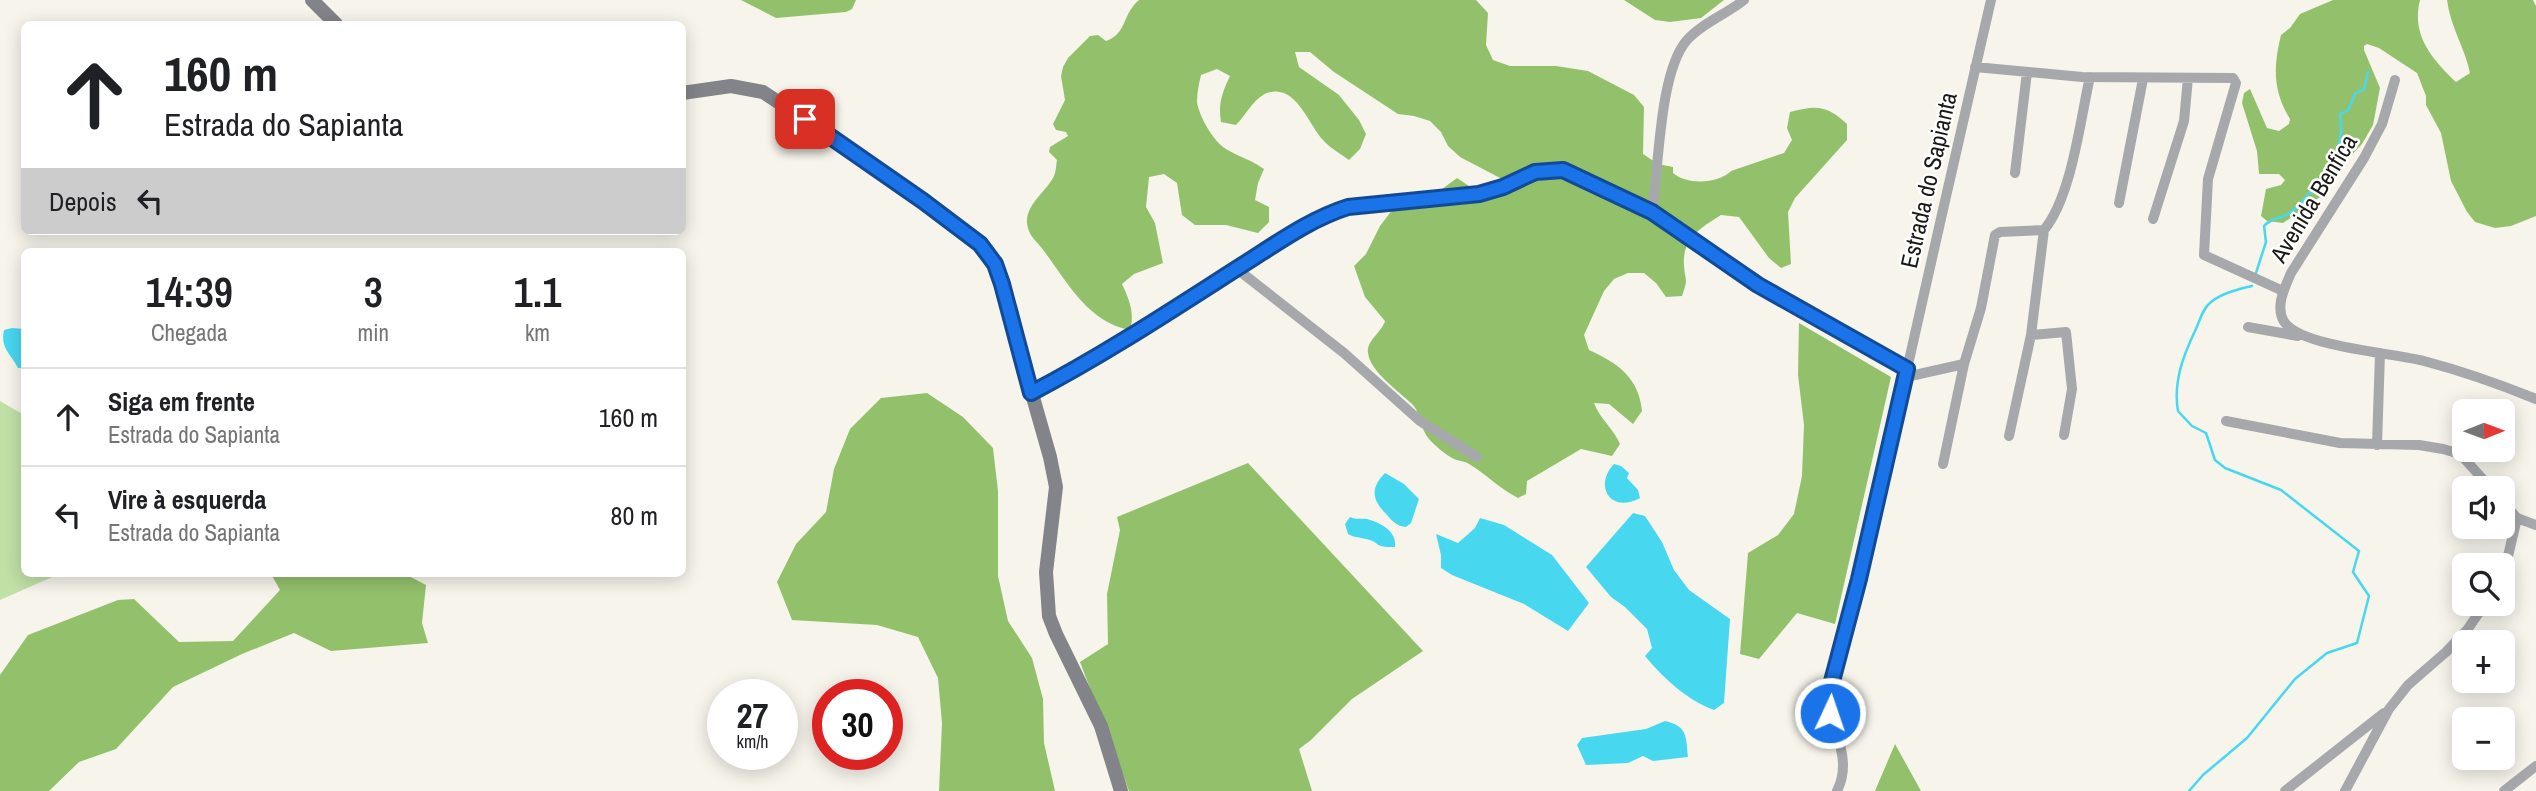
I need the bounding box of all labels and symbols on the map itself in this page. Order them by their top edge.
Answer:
pin [775,89,835,149]
street label: Estrada do Sapianta [1892,89,1964,271]
street label: Avenida Benfica [2262,128,2364,269]
north arrow [2452,399,2515,462]
position arrow [1793,676,1867,750]
speed limit sign: 30 [812,679,903,770]

